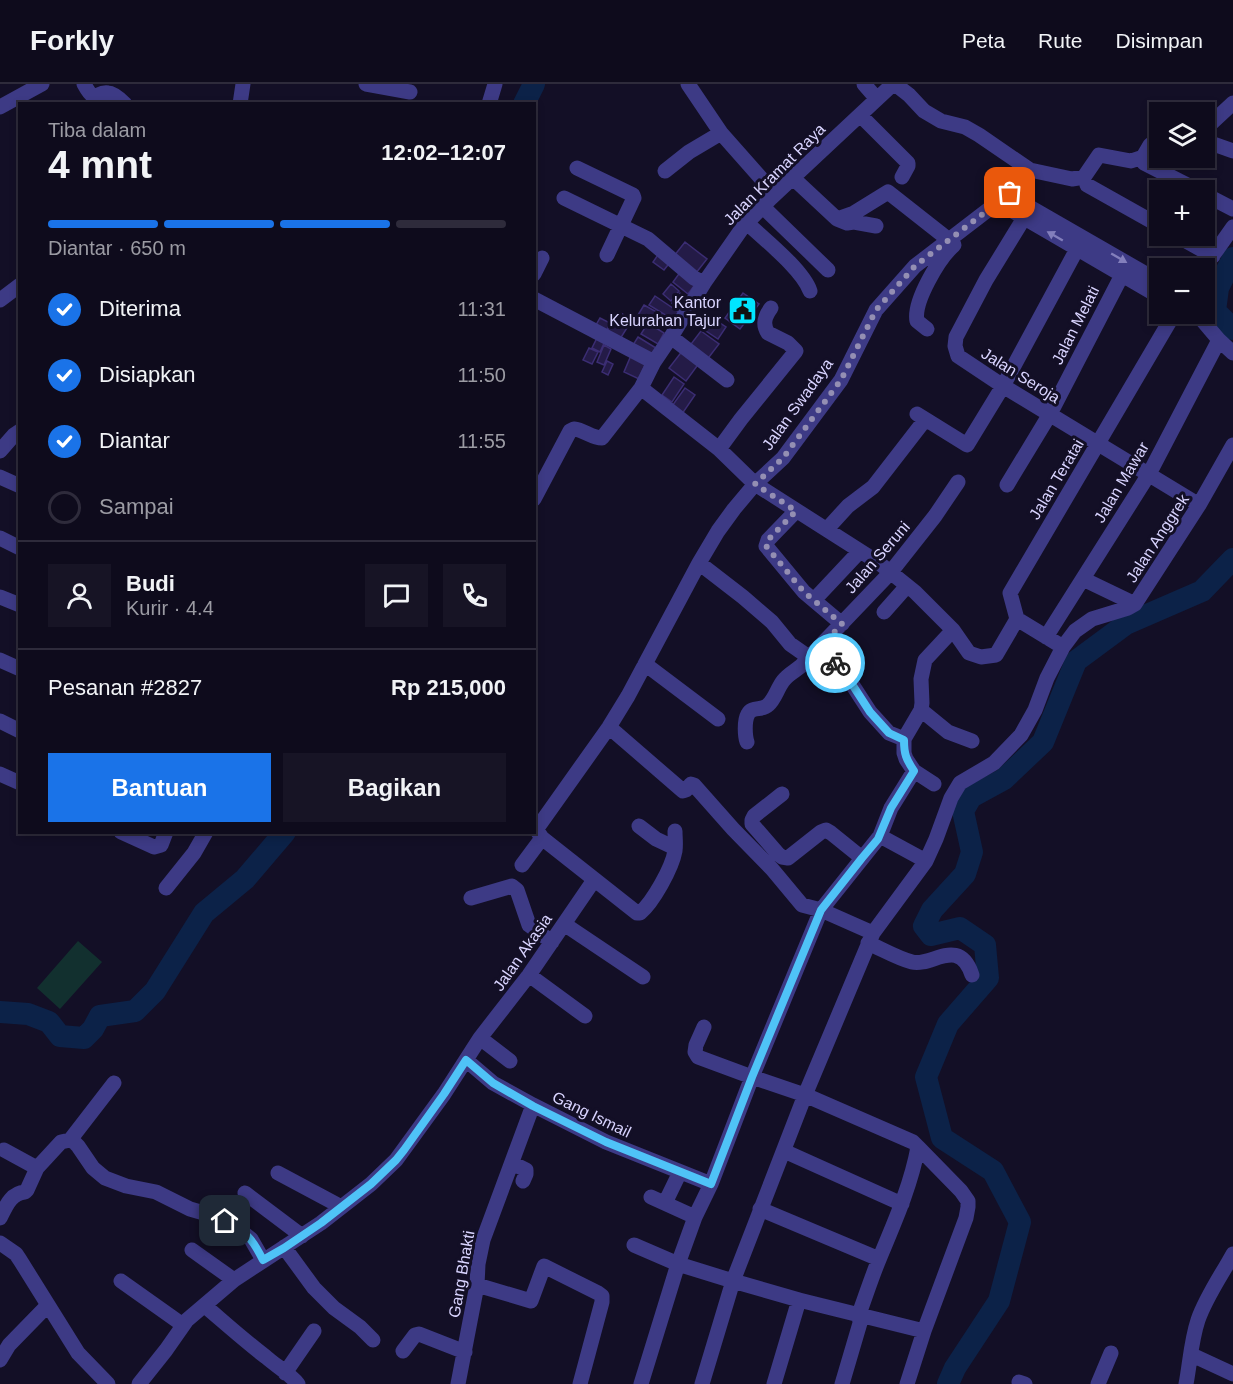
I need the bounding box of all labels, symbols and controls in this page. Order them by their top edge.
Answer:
text: Forkly [30,25,114,56]
text: Peta [962,29,1005,52]
text: Rute [1038,29,1082,52]
text: Disimpan [1115,29,1203,52]
map controls [1149,102,1215,324]
button: layers [1149,102,1215,168]
text: Tiba dalam [48,119,146,141]
street label: Jalan Kramat Raya [720,120,829,228]
text: 12:02–12:07 [381,140,506,165]
text: 4 mnt [48,143,152,186]
pin [984,167,1035,218]
icon: bag [993,176,1026,209]
button: + [1149,180,1215,246]
one-way arrow [1047,230,1063,241]
text: Diantar · 650 m [48,237,186,259]
one-way arrow [1111,253,1127,264]
button: − [1149,258,1215,324]
street label: Jalan Melati [1048,283,1102,367]
icon: check [48,293,81,326]
place label: Kantor Kelurahan Tajur [609,294,722,329]
public building icon: Kantor Kelurahan Tajur [726,295,758,327]
text: Diterima [99,296,181,321]
text: 11:31 [457,298,506,320]
street label: Jalan Seroja [979,345,1063,406]
street label: Jalan Swadaya [759,355,836,453]
icon: check [48,359,81,392]
text: Disiapkan [99,362,196,387]
text: 11:50 [457,364,506,386]
icon: check [48,425,81,458]
text: Diantar [99,428,170,453]
text: 11:55 [457,430,506,452]
street label: Jalan Teratai [1026,436,1087,522]
street label: Jalan Mawar [1091,438,1152,526]
street label: Jalan Anggrek [1123,490,1193,585]
text: Sampai [99,494,174,519]
street label: Jalan Seruni [842,518,913,596]
button: person [48,564,111,627]
button: chat [365,564,428,627]
button: phone [443,564,506,627]
text: Budi [126,571,175,596]
text: Kurir · 4.4 [126,597,214,619]
courier [805,633,865,693]
icon: bike [819,647,852,680]
text: Pesanan #2827 [48,675,202,700]
text: Rp 215,000 [391,675,506,700]
button: Bantuan [48,753,271,822]
button: Bagikan [283,753,506,822]
street label: Jalan Akasia [490,911,555,994]
street label: Gang Ismail [550,1088,634,1141]
pin [199,1195,250,1246]
icon: home [208,1204,241,1237]
street label: Gang Bhakti [445,1229,478,1319]

